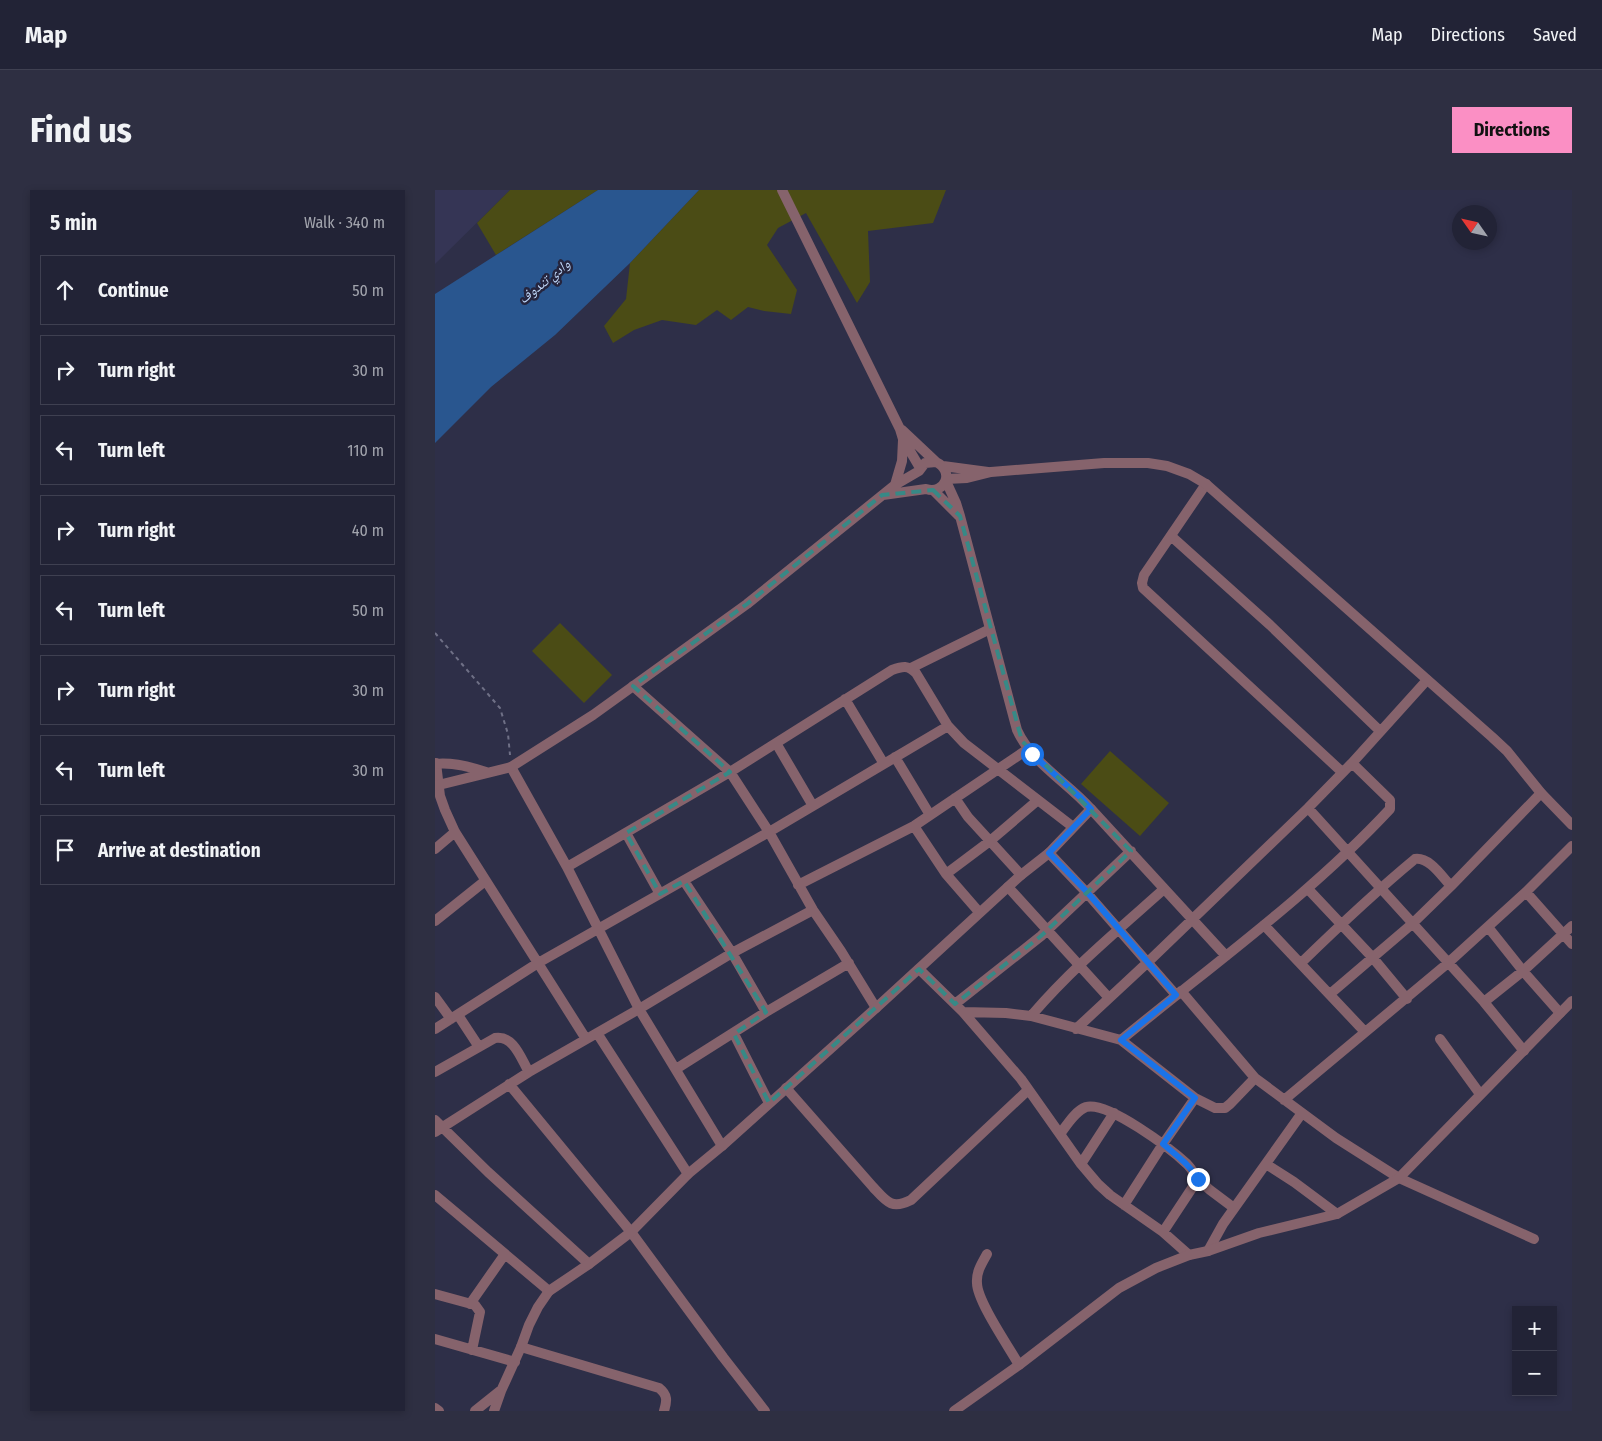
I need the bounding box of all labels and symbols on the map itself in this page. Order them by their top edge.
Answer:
north arrow [1452,205,1497,250]
water label: وادي تندوف [515,255,576,309]
route start [1021,743,1044,766]
route end [1187,1168,1210,1191]

